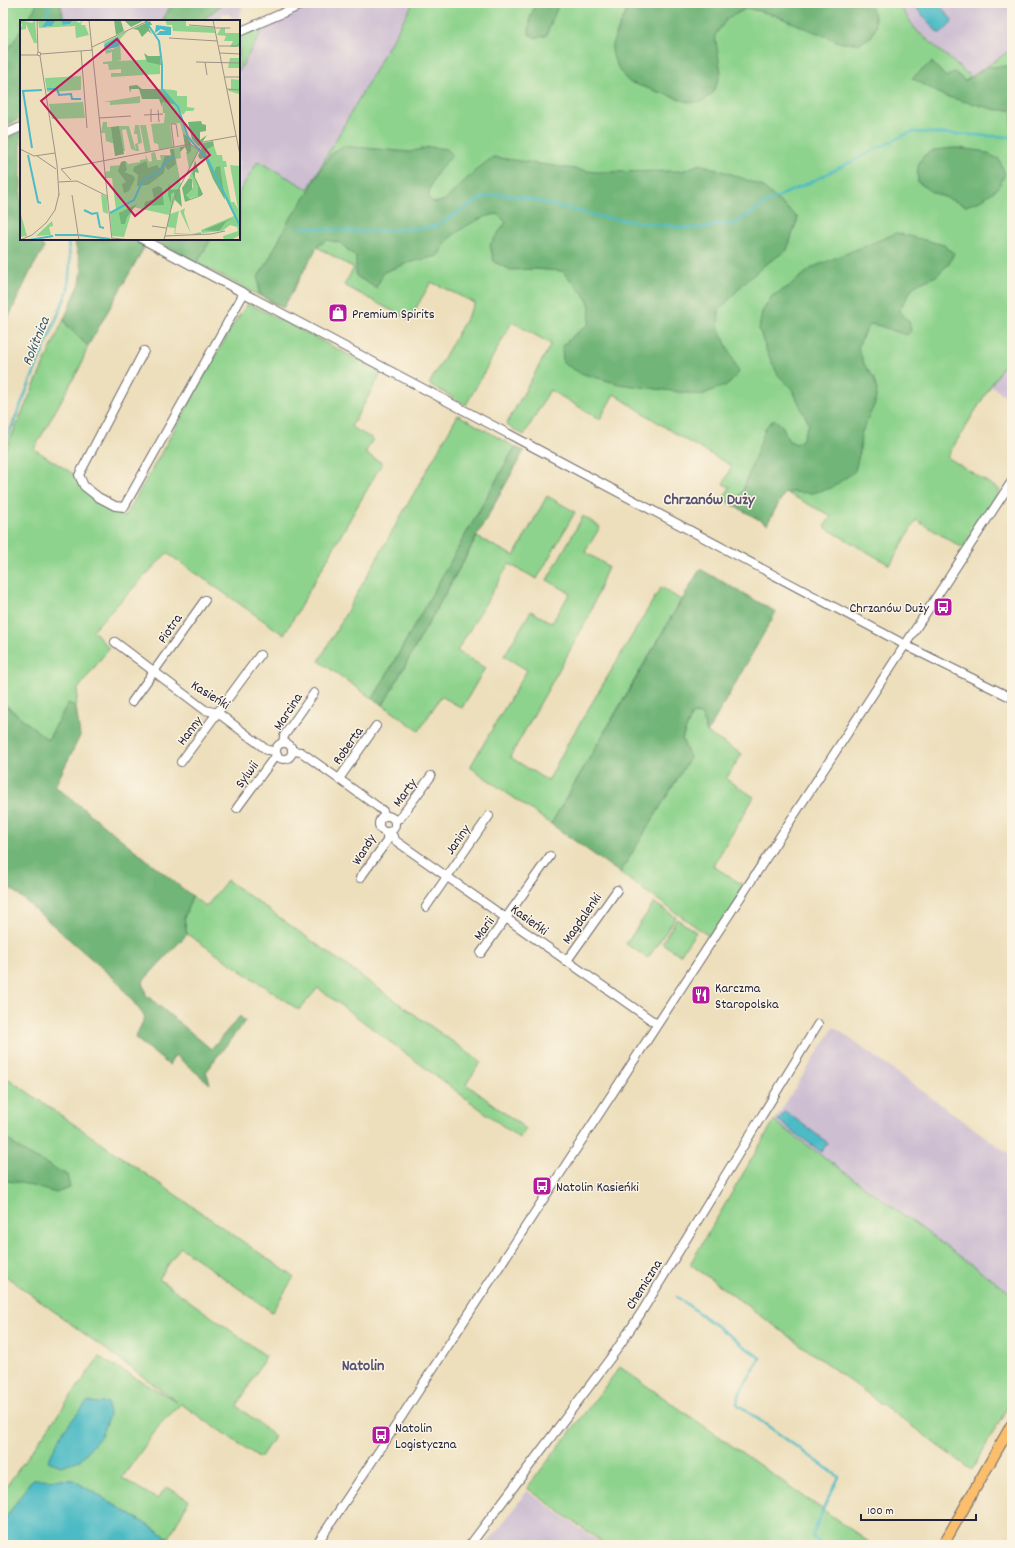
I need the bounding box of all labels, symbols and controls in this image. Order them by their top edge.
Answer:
inset map [20,20,240,240]
shop icon: Premium Spirits [327,302,349,324]
place label: Premium Spirits [352,305,435,325]
water label: Rokitnica [17,313,57,370]
district label: Chrzanów Duży [664,489,756,512]
bus stop icon: Chrzanów Duży [932,596,954,618]
place label: Chrzanów Duży [849,599,929,619]
street label: Piotra [153,610,188,648]
street label: Kasieńki [187,676,234,716]
street label: Marcina [269,689,309,735]
street label: Hanny [173,712,209,750]
street label: Roberta [328,723,369,769]
street label: Sylwii [231,757,265,793]
street label: Marty [388,775,423,812]
street label: Janiny [441,821,476,859]
street label: Wandy [347,830,382,869]
street label: Magdalenki [558,889,608,949]
street label: Kasieńki [506,900,552,941]
street label: Marii [469,913,500,945]
place label: Karczma Staropolska [715,979,779,1015]
restaurant icon: Karczma Staropolska [690,984,712,1006]
bus stop icon: Natolin Kasieńki [531,1175,553,1197]
place label: Natolin Kasieńki [556,1178,639,1198]
street label: Chemiczna [621,1256,668,1314]
district label: Natolin [342,1355,384,1378]
place label: Natolin Logistyczna [395,1419,457,1455]
bus stop icon: Natolin Logistyczna [370,1424,392,1446]
scale bar [861,1496,976,1522]
text: 100 m [867,1503,894,1520]

